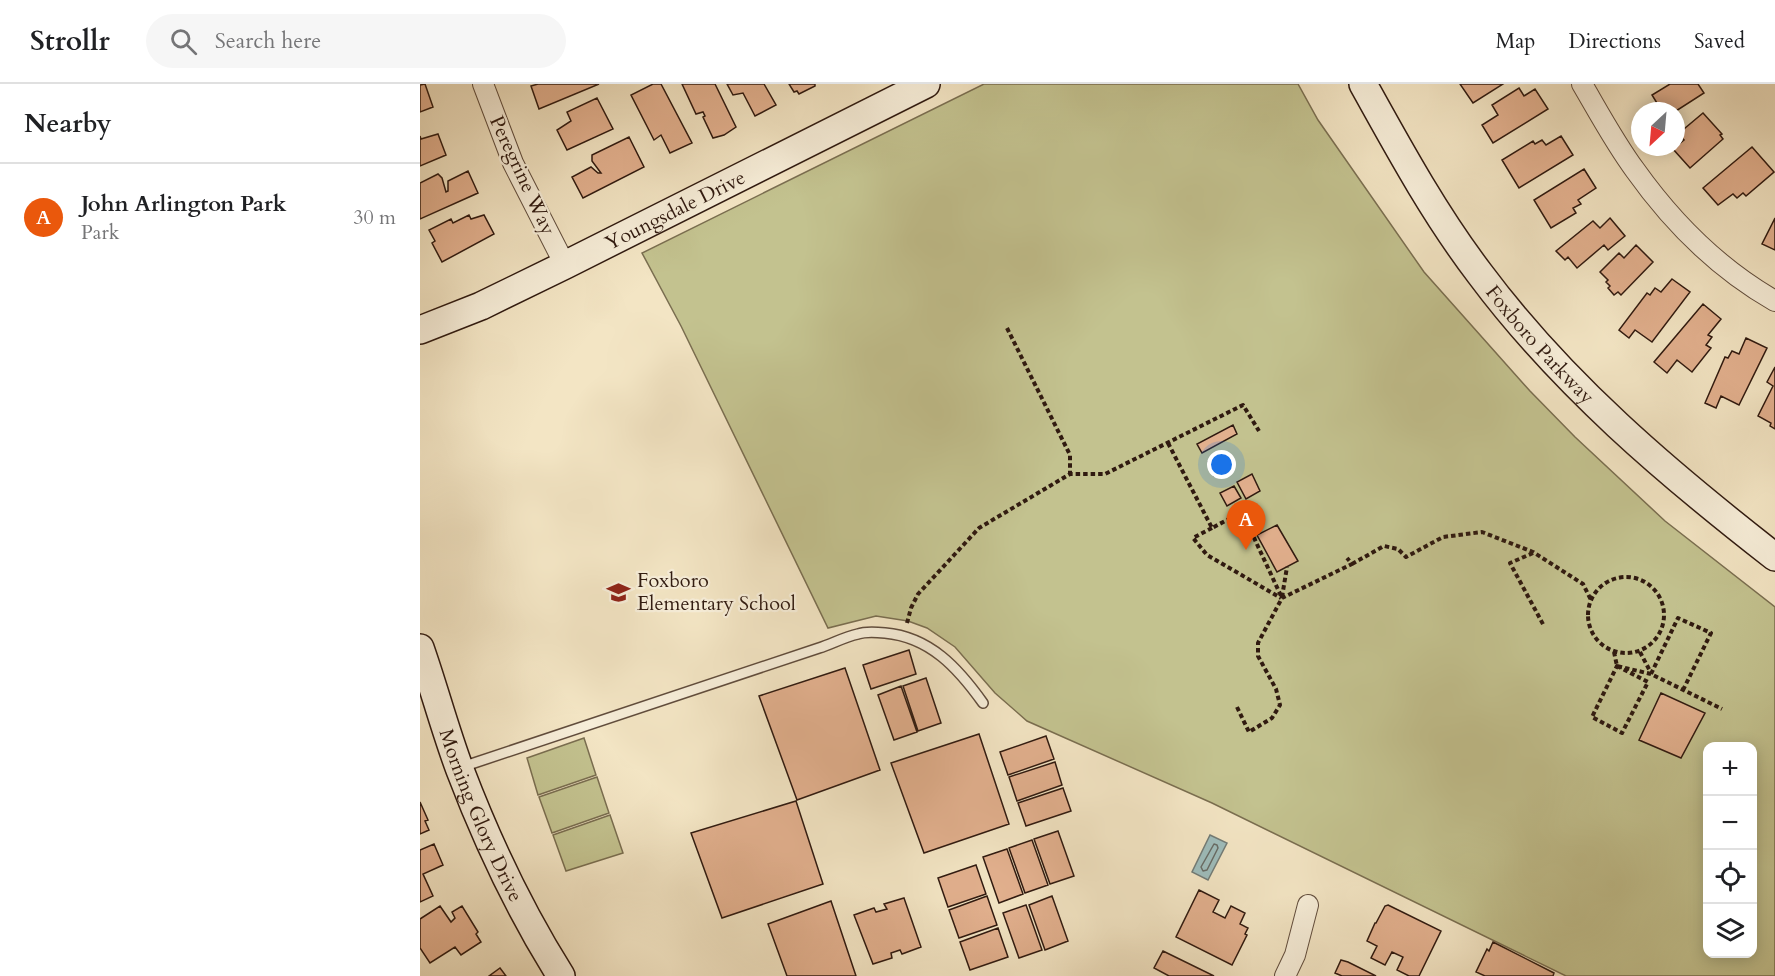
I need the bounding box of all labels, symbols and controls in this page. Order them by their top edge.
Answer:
search box [146,14,566,68]
text: Strollr [30,22,110,60]
icon: search [167,25,200,58]
text: Search here [215,26,321,56]
text: Map [1495,27,1535,56]
text: Directions [1568,27,1661,56]
text: Saved [1694,27,1745,56]
north arrow [1631,102,1685,156]
text: Nearby [24,106,112,141]
street label: Peregrine Way [483,111,562,240]
street label: Youngsdale Drive [601,164,750,257]
text: John Arlington Park [81,189,287,219]
text: A [36,204,51,231]
text: 30 m [353,204,396,231]
text: Park [81,219,119,246]
street label: Foxboro Parkway [1479,280,1601,410]
your location [1207,450,1236,479]
pin: A [1226,500,1266,550]
place label: Foxboro Elementary School [637,567,796,617]
school or university icon: Foxboro Elementary School [606,579,632,605]
street label: Morning Glory Drive [433,725,529,906]
map controls [1703,742,1757,958]
button: + [1703,742,1757,796]
button: − [1703,796,1757,850]
button: locate [1703,850,1757,904]
button: layers [1703,904,1757,958]

